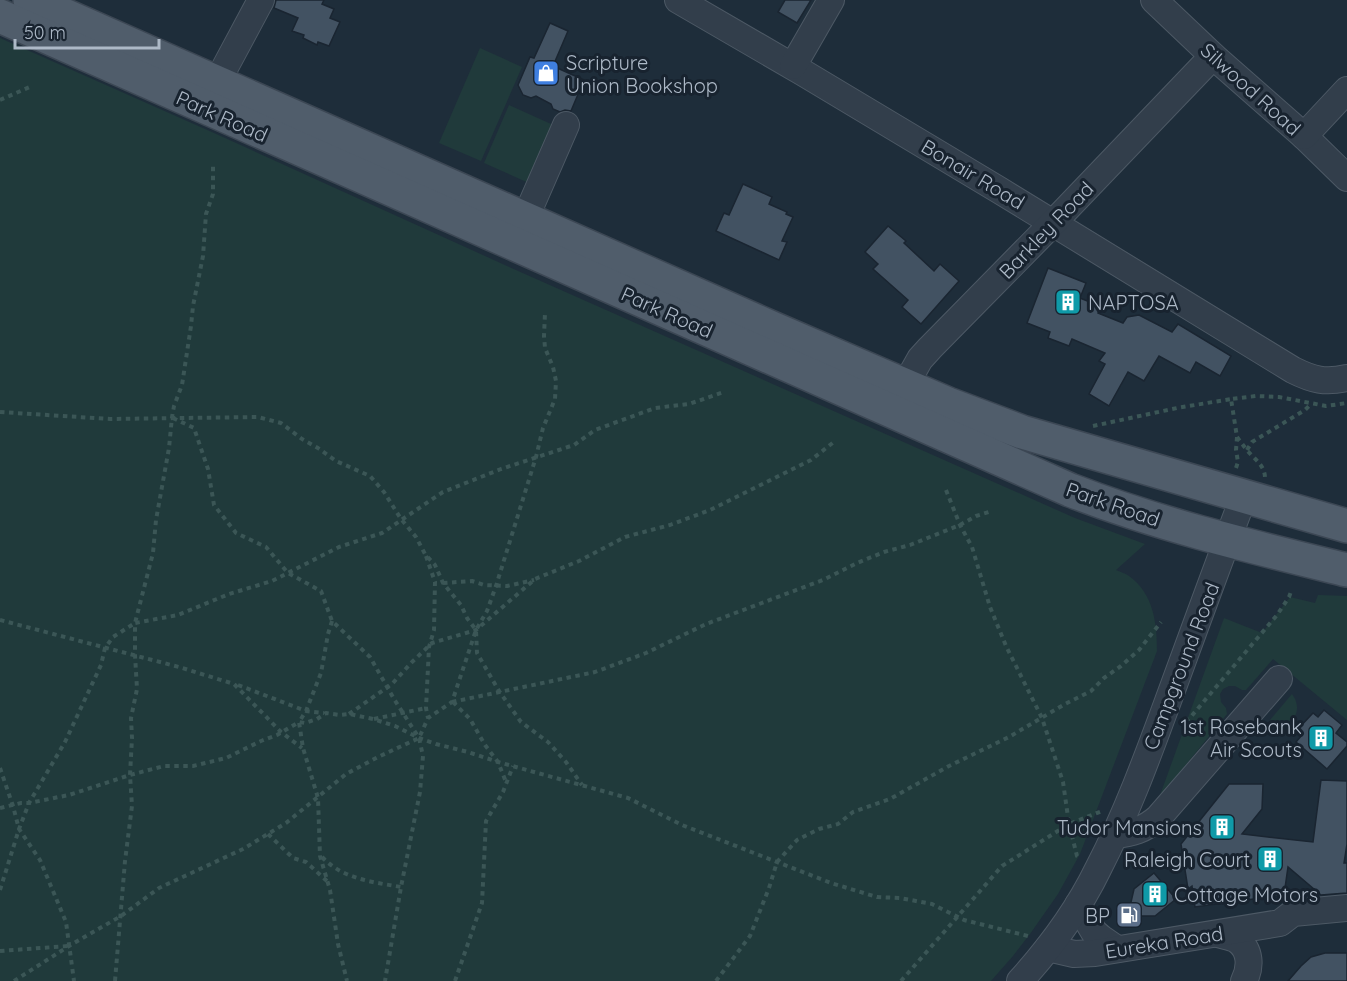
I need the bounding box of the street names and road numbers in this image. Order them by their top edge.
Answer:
street label: Silwood Road [1196,37,1306,141]
street label: Park Road [172,85,272,147]
street label: Bonair Road [917,133,1029,215]
street label: Barkley Road [993,176,1099,284]
street label: Park Road [617,281,717,343]
street label: Park Road [1063,476,1163,532]
street label: Campground Road [1138,579,1224,753]
street label: Eureka Road [1103,920,1225,964]

